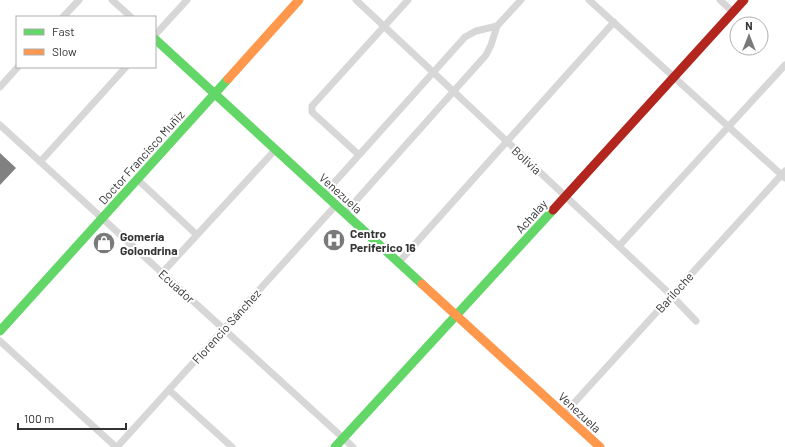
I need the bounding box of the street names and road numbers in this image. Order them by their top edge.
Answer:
street label: Doctor Francisco Muñiz [95,107,187,207]
street label: Bolivia [510,143,544,177]
street label: Venezuela [317,170,365,216]
street label: Achalay [512,196,550,236]
street label: Ecuador [156,266,198,306]
street label: Bariloche [652,269,696,315]
street label: Florencio Sánchez [189,286,263,366]
street label: Venezuela [556,389,604,435]

